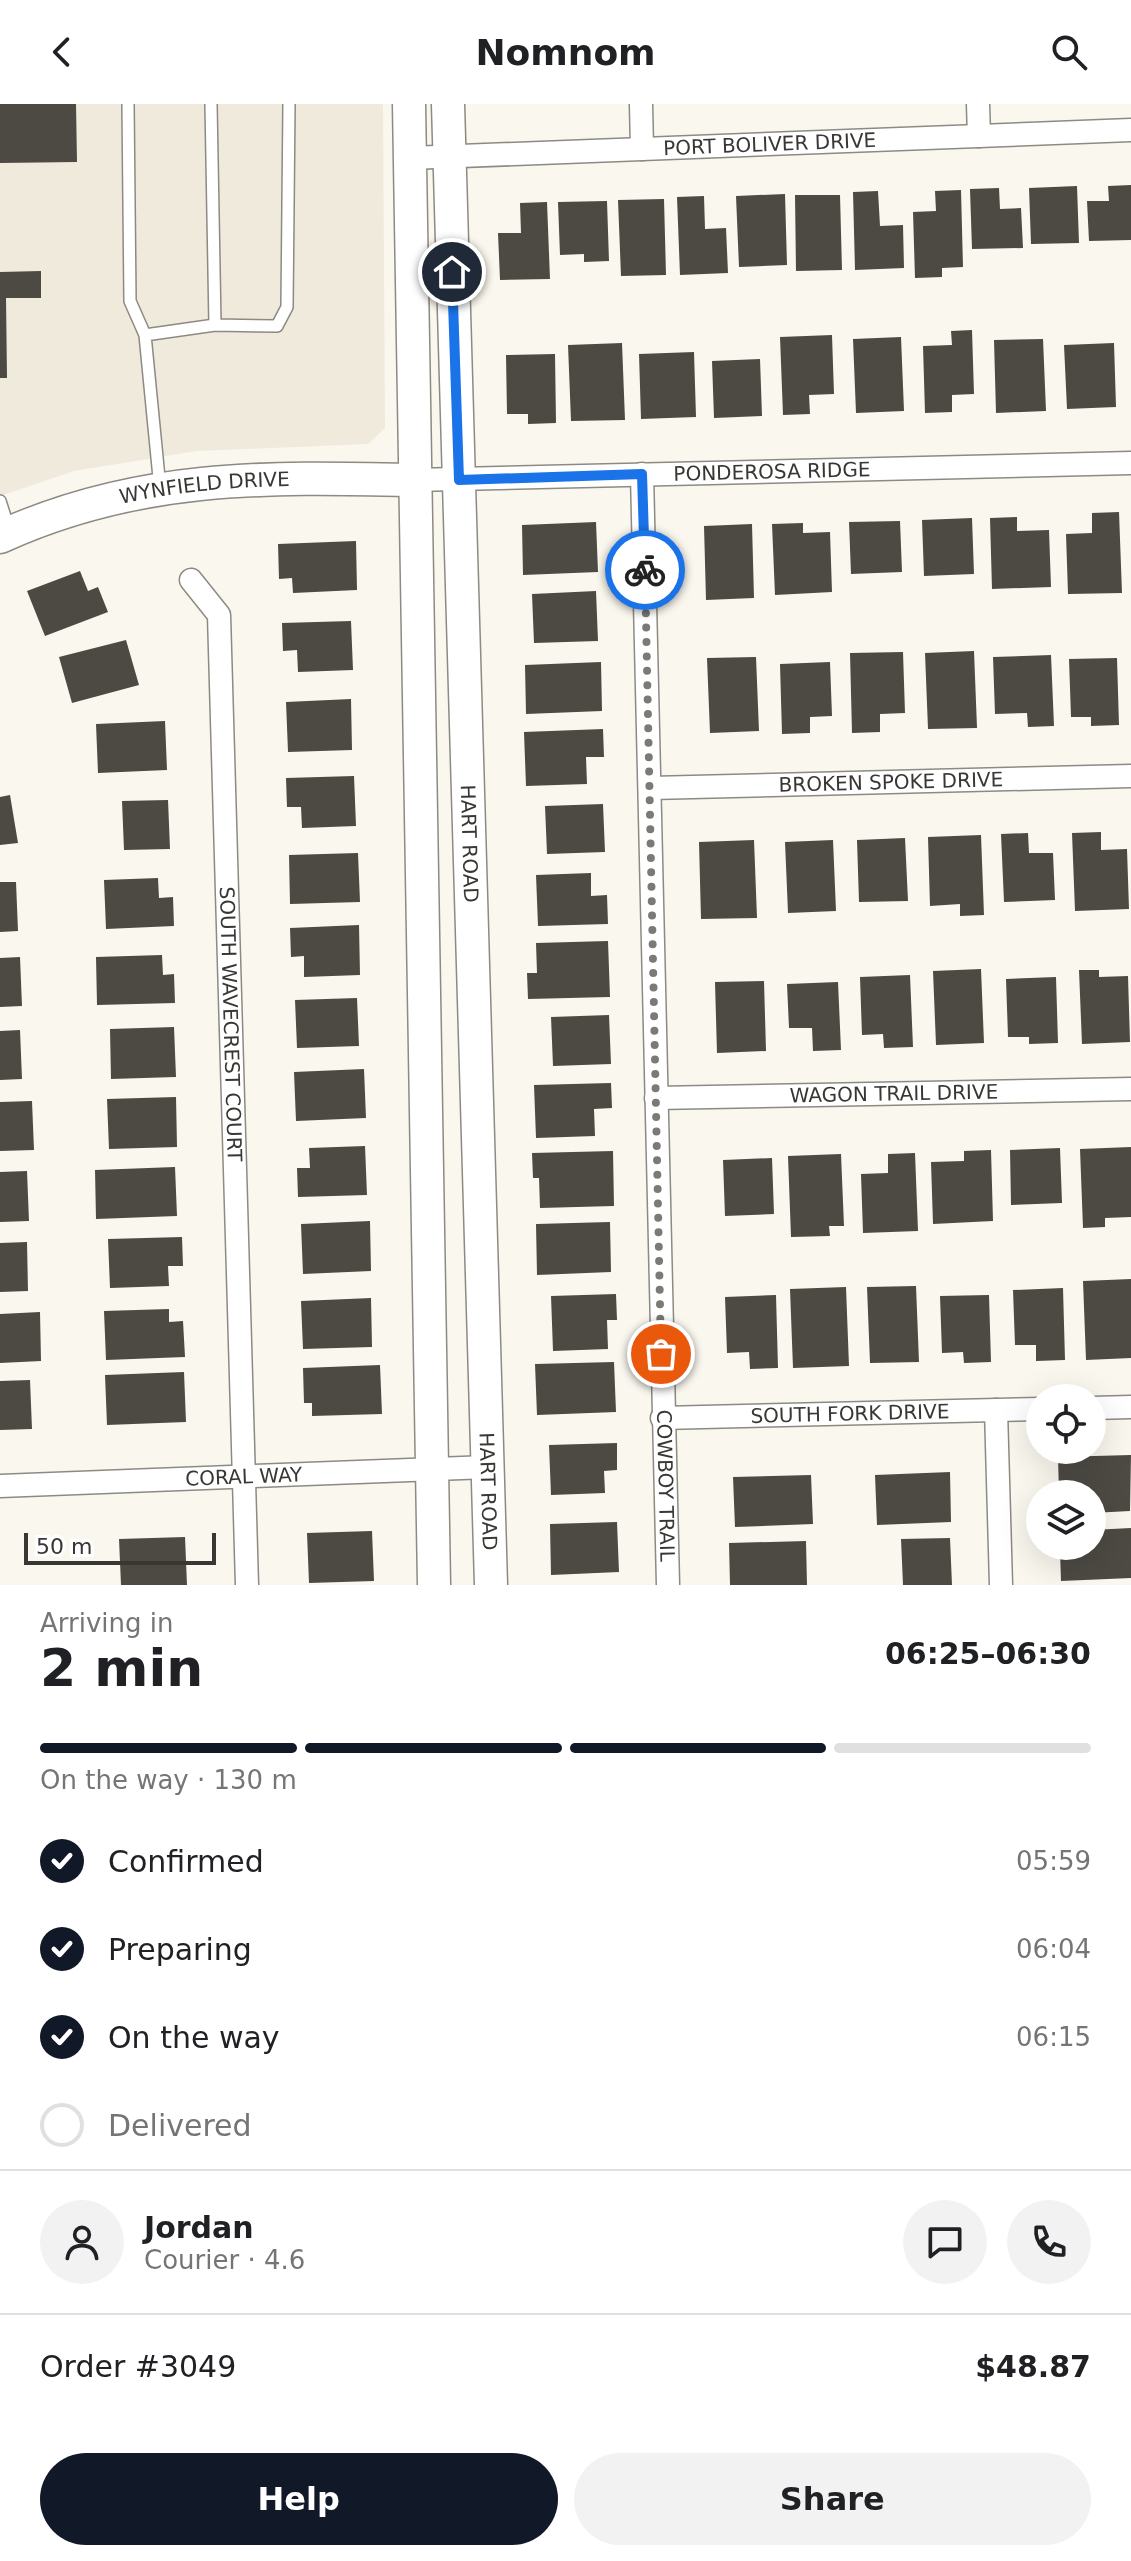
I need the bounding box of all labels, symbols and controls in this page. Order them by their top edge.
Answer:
icon: back [40,30,84,74]
icon: search [1047,30,1091,74]
text: Nomnom [475,32,656,73]
street label: PORT BOLIVER DRIVE [663,128,877,160]
pin [418,238,486,306]
icon: home [430,250,474,294]
street label: PONDEROSA RIDGE [673,457,871,486]
street label: WYNFIELD DRIVE [117,467,290,509]
courier [605,530,685,610]
icon: bike [623,548,667,592]
street label: BROKEN SPOKE DRIVE [778,767,1004,797]
street label: HART ROAD [456,784,483,903]
street label: SOUTH WAVECREST COURT [215,886,247,1163]
street label: WAGON TRAIL DRIVE [789,1080,998,1107]
pin [627,1320,695,1388]
icon: bag [639,1332,683,1376]
map controls [1026,1384,1106,1560]
button: locate [1026,1384,1106,1464]
street label: SOUTH FORK DRIVE [750,1399,950,1428]
street label: COWBOY TRAIL [652,1409,679,1563]
street label: HART ROAD [475,1432,502,1551]
street label: CORAL WAY [185,1462,304,1491]
button: layers [1026,1480,1106,1560]
scale bar [24,1529,216,1565]
text: 50 m [36,1534,92,1559]
text: Arriving in [40,1608,174,1638]
text: 06:25–06:30 [885,1636,1091,1671]
text: 2 min [40,1638,203,1698]
text: On the way · 130 m [40,1765,297,1795]
icon: check [40,1839,84,1883]
text: Confirmed [108,1844,264,1879]
text: 05:59 [1016,1846,1091,1876]
icon: check [40,1927,84,1971]
text: Preparing [108,1932,252,1967]
text: 06:04 [1016,1934,1091,1964]
icon: check [40,2015,84,2059]
text: On the way [108,2020,280,2055]
text: 06:15 [1016,2022,1091,2052]
text: Delivered [108,2108,252,2143]
button: person [40,2200,124,2284]
button: chat [903,2200,987,2284]
button: phone [1007,2200,1091,2284]
text: Jordan [144,2210,254,2245]
text: Courier · 4.6 [144,2245,305,2275]
text: Order #3049 [40,2349,236,2384]
text: $48.87 [975,2349,1091,2384]
button: Help [40,2453,558,2545]
button: Share [574,2453,1091,2545]

